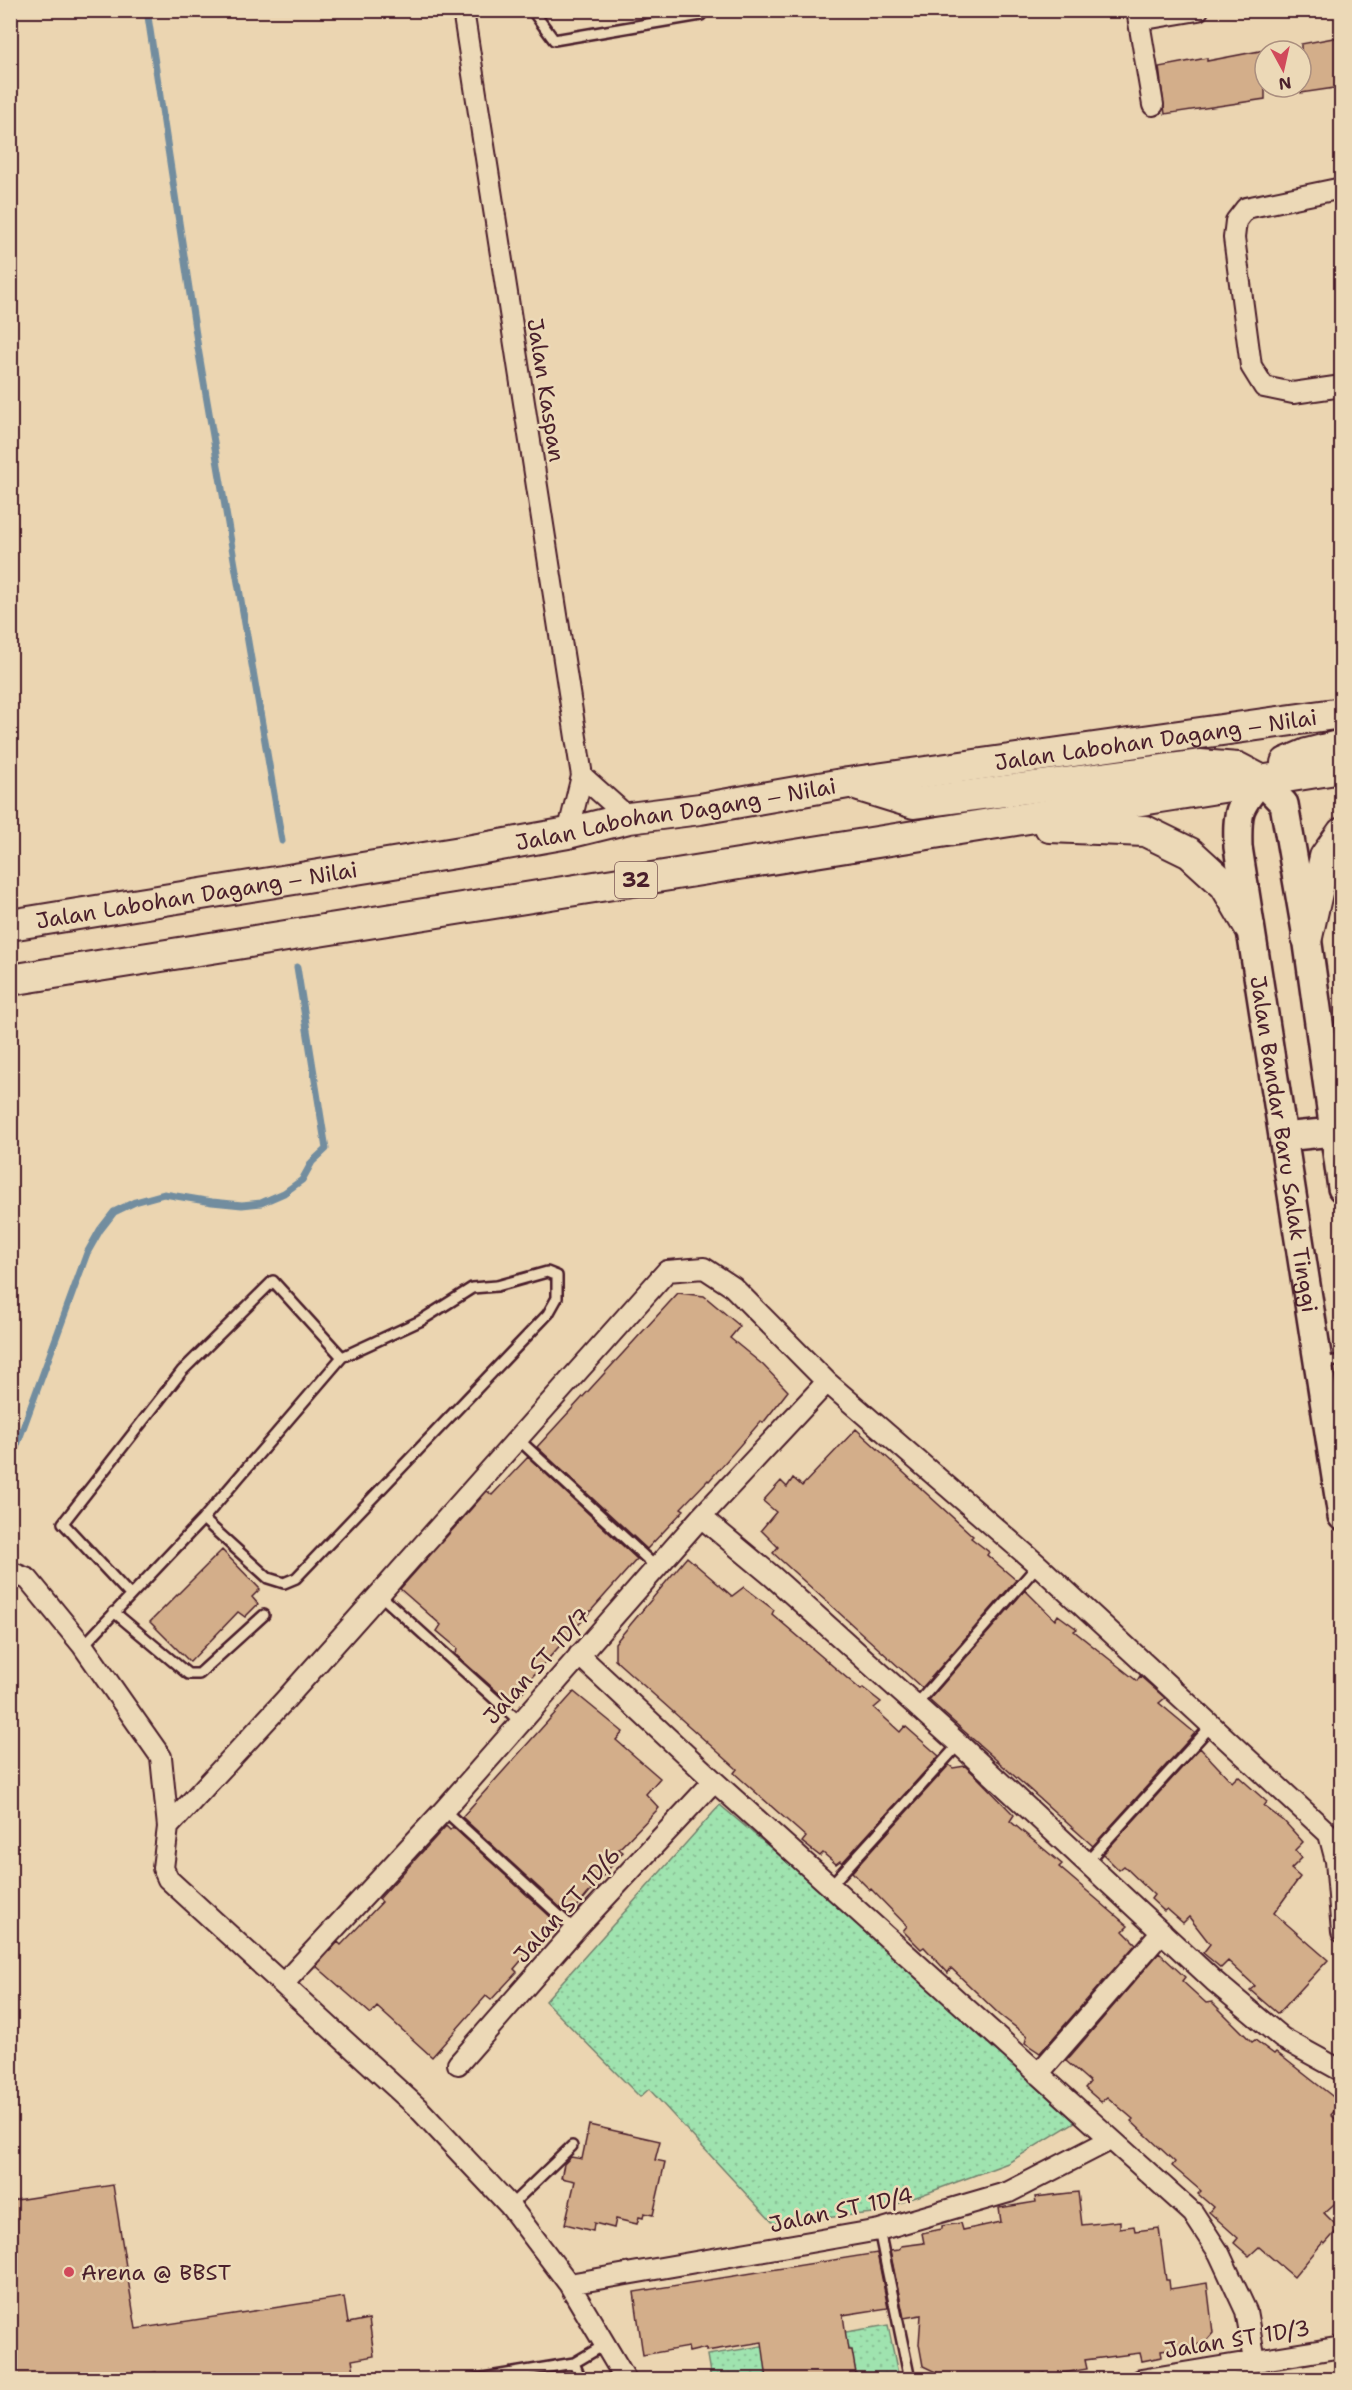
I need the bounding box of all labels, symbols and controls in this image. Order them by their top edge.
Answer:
north arrow [1253,39,1313,99]
text: N [1277,72,1293,95]
street label: Jalan Kaspan [520,316,572,464]
street label: Jalan Labohan Dagang ‒ Nilai [993,702,1319,777]
street label: Jalan Labohan Dagang ‒ Nilai [513,771,838,857]
street label: Jalan Labohan Dagang ‒ Nilai [34,854,360,935]
road number: 32 [615,862,657,898]
street label: Jalan Bandar Baru Salak Tinggi [1244,974,1325,1314]
street label: Jalan ST 1D/7 [477,1602,597,1730]
street label: Jalan ST 1D/6 [507,1841,627,1969]
street label: Jalan ST 1D/4 [766,2181,916,2239]
place label: Arena @ BBST [81,2258,232,2287]
marker: Arena @ BBST [62,2265,76,2279]
street label: Jalan ST 1D/3 [1162,2313,1312,2365]

